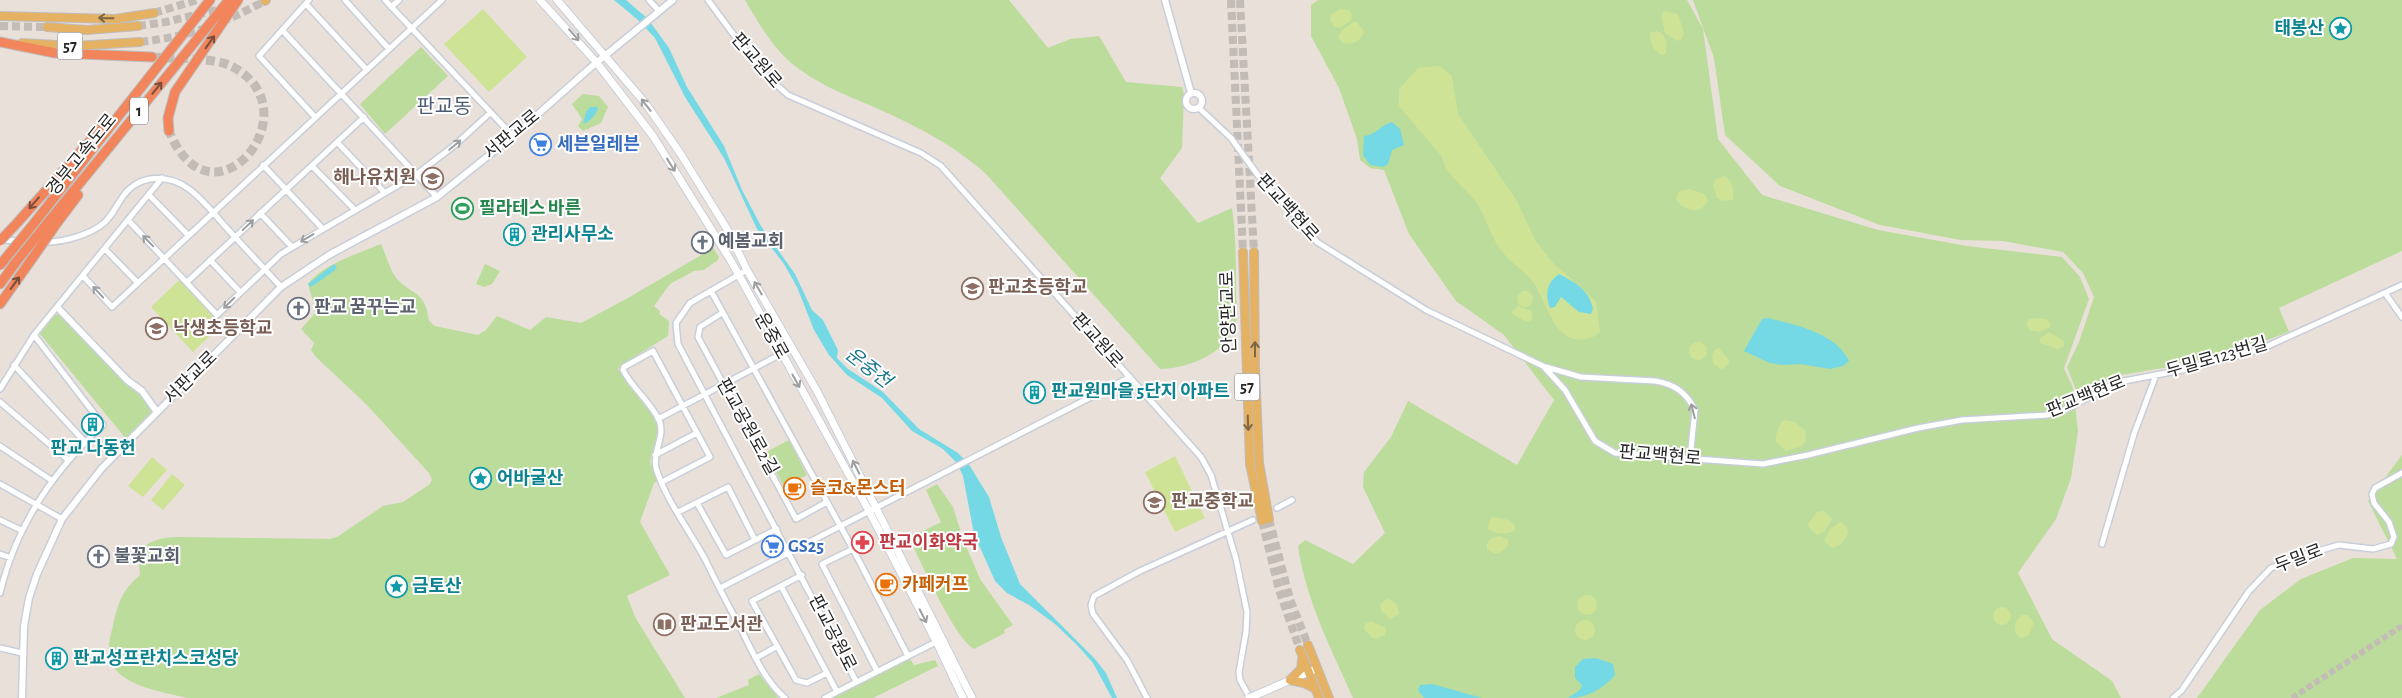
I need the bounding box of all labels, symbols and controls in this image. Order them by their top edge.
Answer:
one-way arrow [98,14,114,23]
place icon: 태봉산 [2328,17,2352,41]
place label: 태봉산 [2274,19,2324,38]
one-way arrow [568,29,579,42]
street label: 판교원로 [727,29,785,92]
road number: 57 [58,32,82,59]
one-way arrow [205,35,215,49]
one-way arrow [152,82,163,95]
district label: 판교동 [416,96,472,117]
road number: 1 [130,98,148,124]
one-way arrow [641,98,651,112]
street label: 서판교로 [480,106,543,163]
street label: 경부고속도로 [43,110,120,199]
supermarket icon: 세븐일레븐 [529,133,553,157]
place label: 세븐일레븐 [557,135,640,154]
one-way arrow [448,139,461,150]
one-way arrow [667,157,677,171]
school or university icon: 해나유치원 [420,166,444,190]
place label: 해나유치원 [333,168,416,187]
street label: 판교백현로 [1253,170,1323,245]
one-way arrow [29,197,40,210]
sports icon: 필라테스 바른 [451,197,475,221]
place label: 필라테스 바른 [479,199,581,218]
one-way arrow [241,219,254,231]
building icon: 관리사무소 [503,223,527,247]
place label: 관리사무소 [531,225,614,244]
church icon: 예봄교회 [690,230,714,254]
place label: 예봄교회 [718,232,784,251]
one-way arrow [301,233,315,243]
one-way arrow [142,235,154,247]
street label: 안양판교로 [1218,270,1239,354]
school or university icon: 판교초등학교 [960,276,984,300]
one-way arrow [9,277,20,291]
place label: 판교초등학교 [988,277,1087,297]
one-way arrow [753,282,763,296]
one-way arrow [92,285,104,298]
church icon: 판교 꿈꾸는교 [286,296,310,320]
one-way arrow [223,297,235,309]
place label: 판교 꿈꾸는교 [314,298,416,317]
street label: 운중로 [751,309,792,362]
street label: 판교원로 [1068,310,1127,372]
school or university icon: 낙생초등학교 [145,317,169,341]
place label: 낙생초등학교 [173,318,272,338]
street label: 두밀로123번길 [2164,334,2270,381]
one-way arrow [1250,341,1260,358]
water label: 운중천 [841,344,896,393]
street label: 서판교로 [161,348,221,408]
street label: 판교백현로 [2043,371,2128,421]
one-way arrow [792,373,802,388]
road number: 57 [1234,374,1260,401]
street label: 판교공원로2길 [713,375,782,478]
building icon: 판교원마을 5단지 아파트 [1023,380,1047,404]
place label: 판교원마을 5단지 아파트 [1051,382,1230,401]
one-way arrow [1688,403,1697,419]
building icon: 판교 다동헌 [81,412,105,436]
one-way arrow [1244,414,1253,430]
place label: 판교 다동헌 [50,438,136,458]
street label: 판교백현로 [1618,441,1702,469]
one-way arrow [851,460,860,475]
place icon: 어바굴산 [469,467,493,491]
place label: 어바굴산 [497,469,564,488]
cafe icon: 슬코&몬스터 [782,477,806,501]
place label: 슬코&몬스터 [810,479,906,498]
school or university icon: 판교중학교 [1143,490,1167,514]
place label: 판교중학교 [1171,491,1254,511]
pharmacy icon: 판교이화약국 [851,531,875,555]
place label: 판교이화약국 [879,533,978,552]
supermarket icon: GS25 [760,535,784,559]
place label: GS25 [788,538,824,556]
street label: 두밀로 [2272,541,2325,576]
church icon: 불꽃교회 [86,545,110,569]
place label: 불꽃교회 [114,547,180,566]
cafe icon: 카페커프 [874,573,898,597]
place icon: 금토산 [384,575,408,599]
place label: 카페커프 [902,575,968,594]
place label: 금토산 [412,577,462,596]
street label: 판교공원로 [805,592,860,674]
one-way arrow [918,609,928,624]
library icon: 판교도서관 [652,613,676,637]
place label: 판교도서관 [680,615,763,634]
building icon: 판교성프란치스코성당 [45,647,69,671]
place label: 판교성프란치스코성당 [73,649,239,668]

